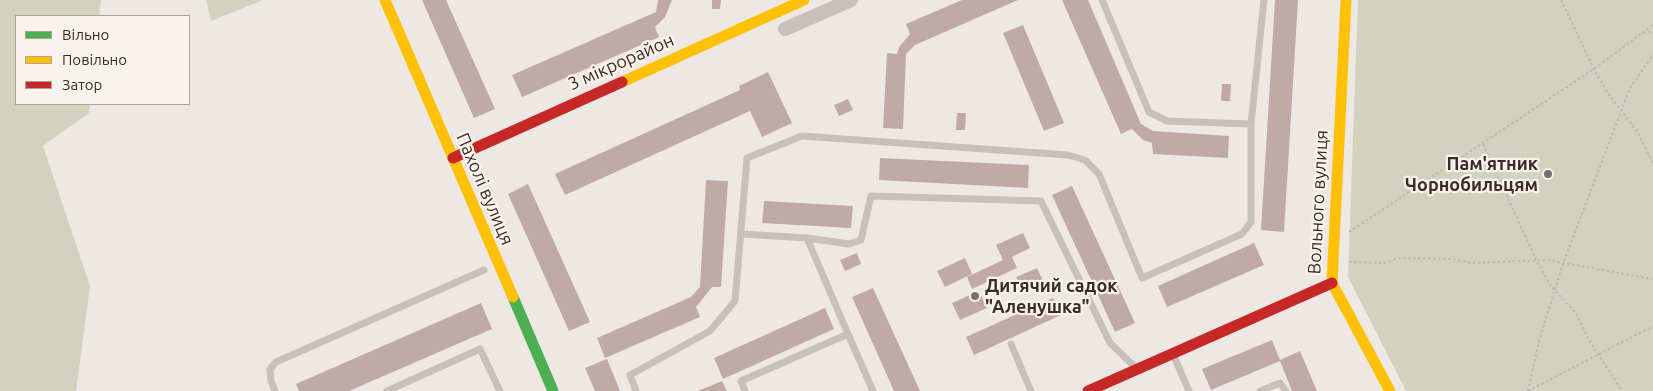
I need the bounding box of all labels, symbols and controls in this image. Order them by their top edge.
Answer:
legend [15,15,190,105]
text: Вільно [62,26,109,43]
street label: 3 мікрорайон [565,29,677,95]
text: Повільно [62,51,127,68]
text: Затор [62,76,102,93]
street label: Вольного вулиця [1303,129,1333,275]
street label: Пахолі вулиця [452,130,518,248]
place label: Пам'ятник Чорнобильцям [1405,153,1538,195]
marker: Пам'ятник Чорнобильцям [1542,168,1554,180]
place label: Дитячий садок "Аленушка" [985,275,1117,318]
marker: Дитячий садок "Аленушка" [969,290,981,302]

